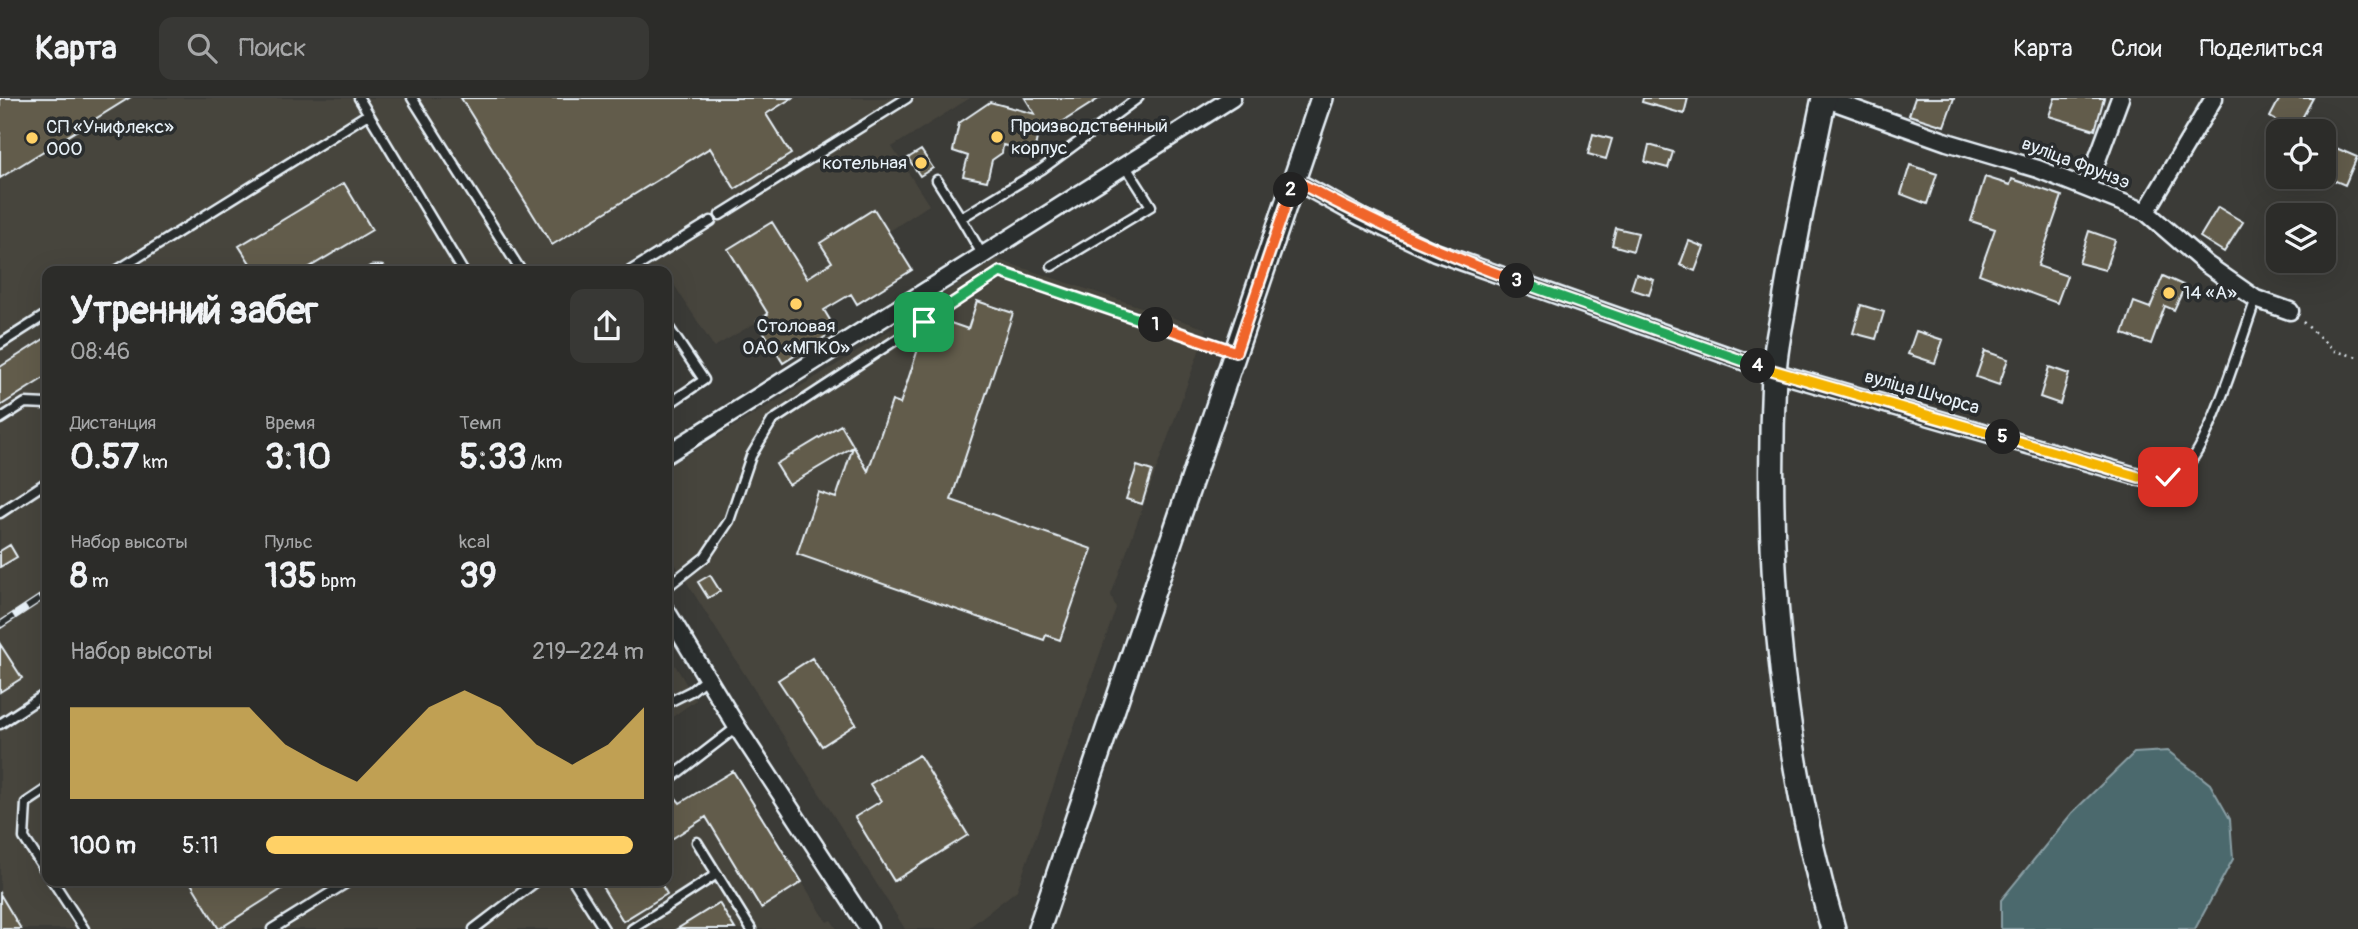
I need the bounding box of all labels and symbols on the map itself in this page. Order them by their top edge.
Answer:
place label: Производственный корпус [1011,114,1168,160]
place label: СП «Унифлекс» ООО [46,115,174,161]
marker: Производственный корпус [989,129,1005,145]
marker: СП «Унифлекс» ООО [24,130,40,146]
street label: вуліца Фрунзэ [2018,131,2134,195]
place label: котельная [822,151,907,175]
marker: котельная [913,155,929,171]
pin: 2 [1274,172,1308,208]
pin: 3 [1500,264,1534,298]
place label: 14 «А» [2183,281,2237,305]
marker: 14 «А» [2161,285,2177,301]
pin [894,292,954,352]
marker: Столовая ОАО «МПКО» [788,296,804,312]
pin: 1 [1138,308,1174,342]
place label: Столовая ОАО «МПКО» [742,314,850,360]
pin: 4 [1740,348,1776,384]
street label: вуліца Шчорса [1862,364,1982,420]
pin: 5 [1986,420,2021,454]
pin [2138,447,2198,507]

